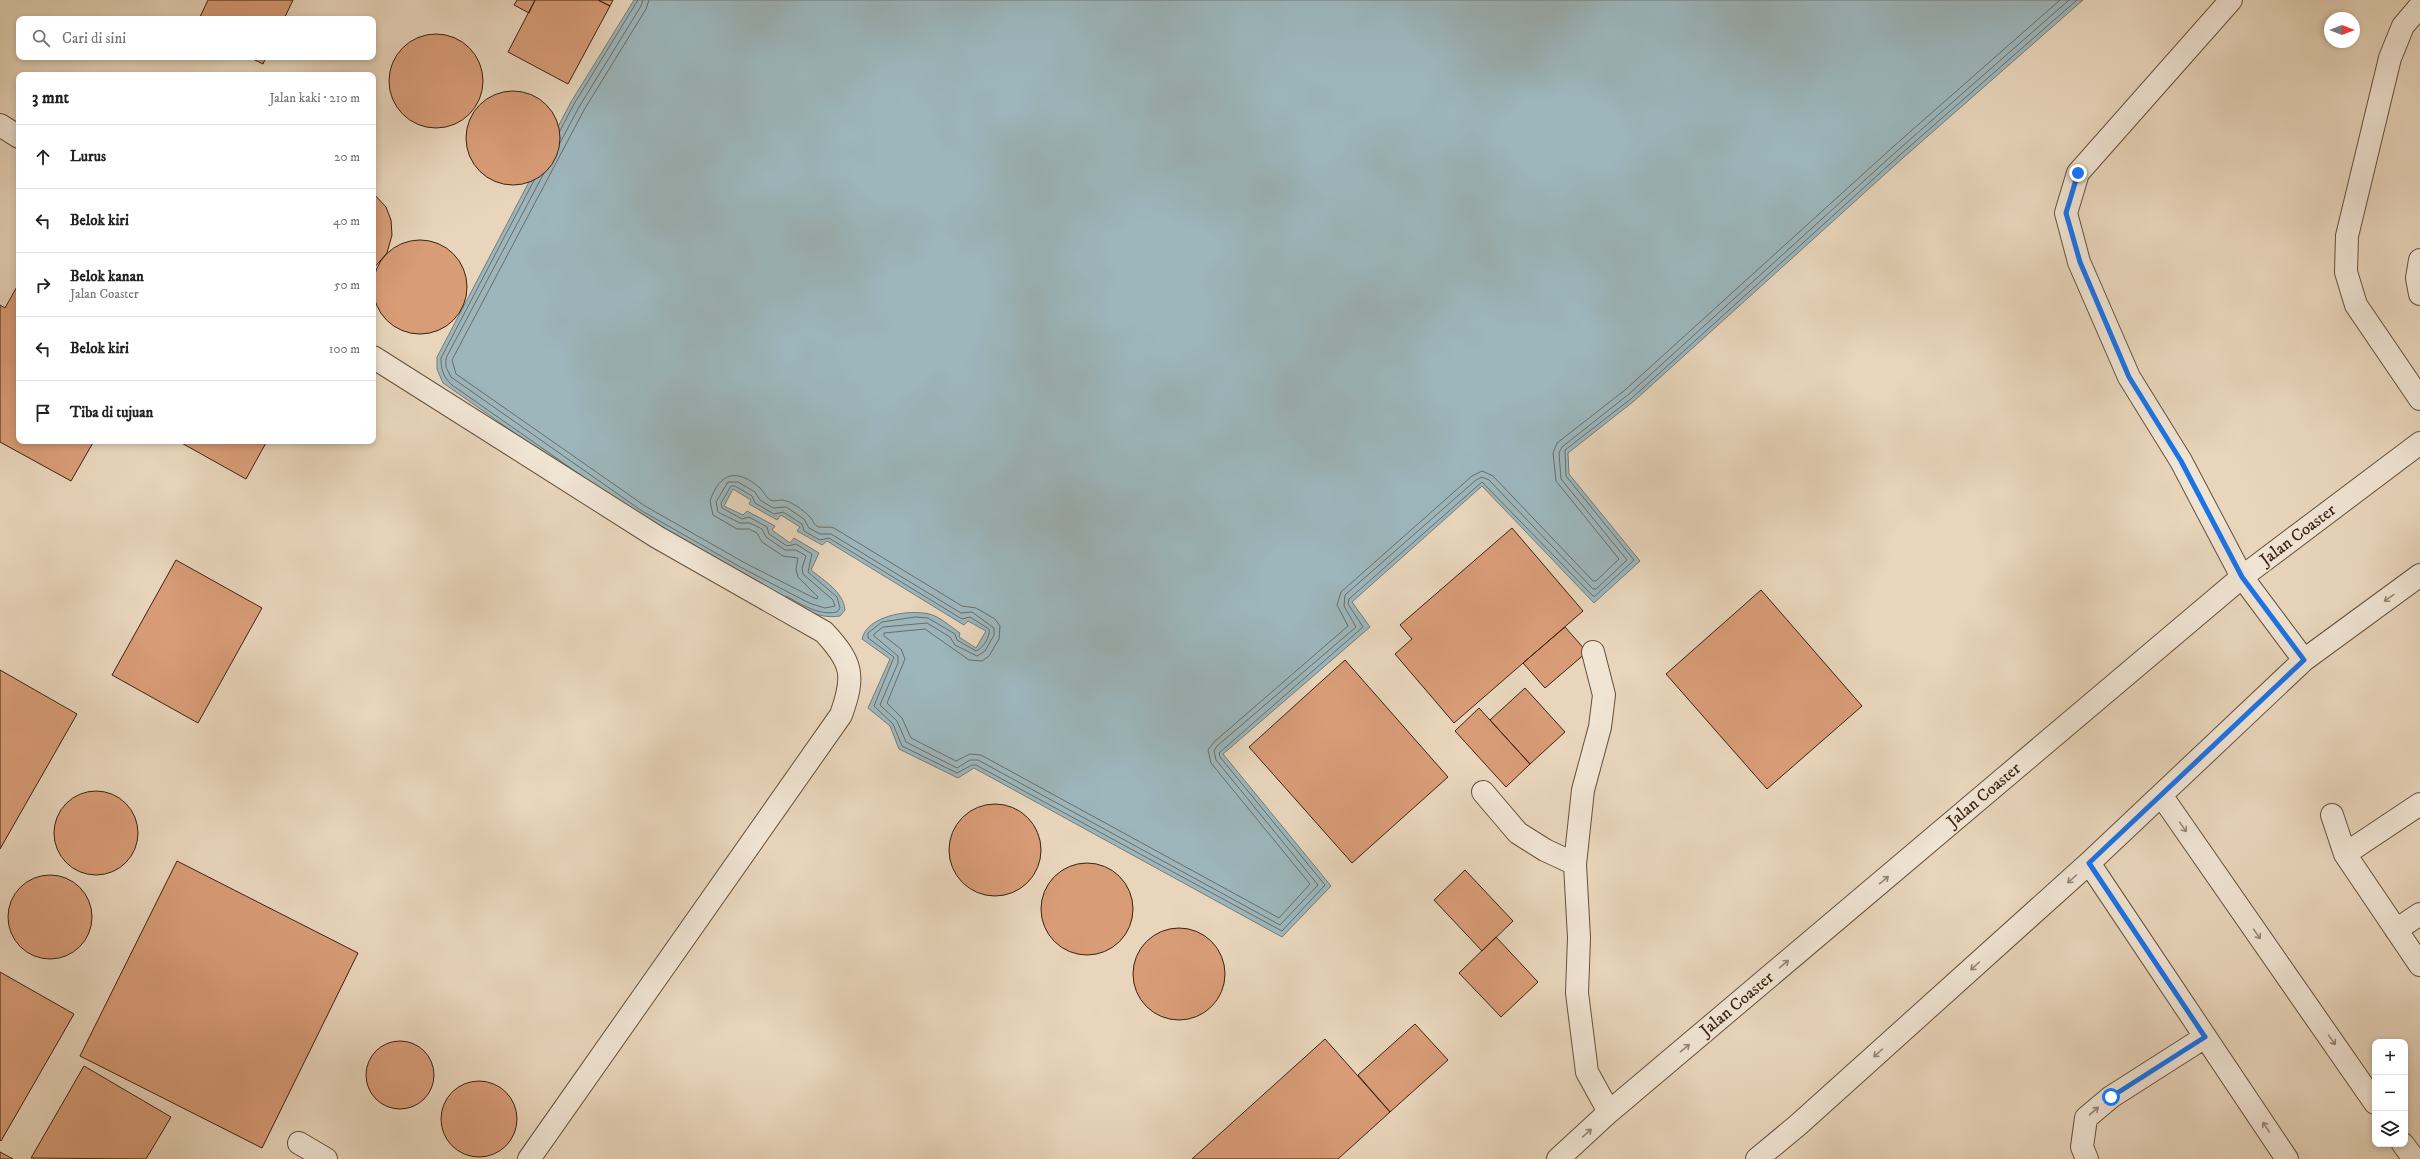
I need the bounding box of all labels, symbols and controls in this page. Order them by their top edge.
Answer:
north arrow [2324,12,2360,48]
search box [16,16,376,60]
icon: search [30,27,52,49]
text: Cari di sini [62,29,126,48]
text: 3 mnt [32,87,69,109]
text: Jalan kaki · 210 m [269,90,360,106]
icon: ahead [32,146,54,168]
text: Lurus [70,147,106,166]
text: 20 m [334,149,360,165]
route end [2069,164,2087,182]
icon: left [32,210,54,232]
text: Belok kiri [70,211,129,230]
text: 40 m [333,213,360,229]
text: Belok kanan [70,267,144,286]
icon: right [32,274,54,296]
text: 50 m [334,277,360,293]
text: Jalan Coaster [70,286,139,302]
icon: left [32,338,54,360]
text: Belok kiri [70,339,129,358]
text: 100 m [329,341,360,357]
icon: arrive [32,402,54,424]
text: Tiba di tujuan [70,403,153,422]
street label: Jalan Coaster [2254,499,2341,572]
one-way arrow [2383,594,2394,602]
street label: Jalan Coaster [1941,757,2026,834]
one-way arrow [2179,821,2187,832]
one-way arrow [2067,874,2077,883]
one-way arrow [1878,876,1889,885]
one-way arrow [2253,928,2261,939]
one-way arrow [1779,960,1790,969]
one-way arrow [1970,961,1980,970]
street label: Jalan Coaster [1694,966,1779,1043]
one-way arrow [2327,1035,2336,1046]
map controls [2372,1039,2408,1147]
button: + [2372,1039,2408,1075]
one-way arrow [1680,1043,1690,1053]
one-way arrow [1873,1048,1884,1057]
button: − [2372,1075,2408,1111]
route start [2102,1088,2120,1106]
one-way arrow [2089,1106,2099,1116]
button: layers [2372,1111,2408,1147]
one-way arrow [2262,1121,2270,1132]
one-way arrow [1581,1128,1592,1137]

